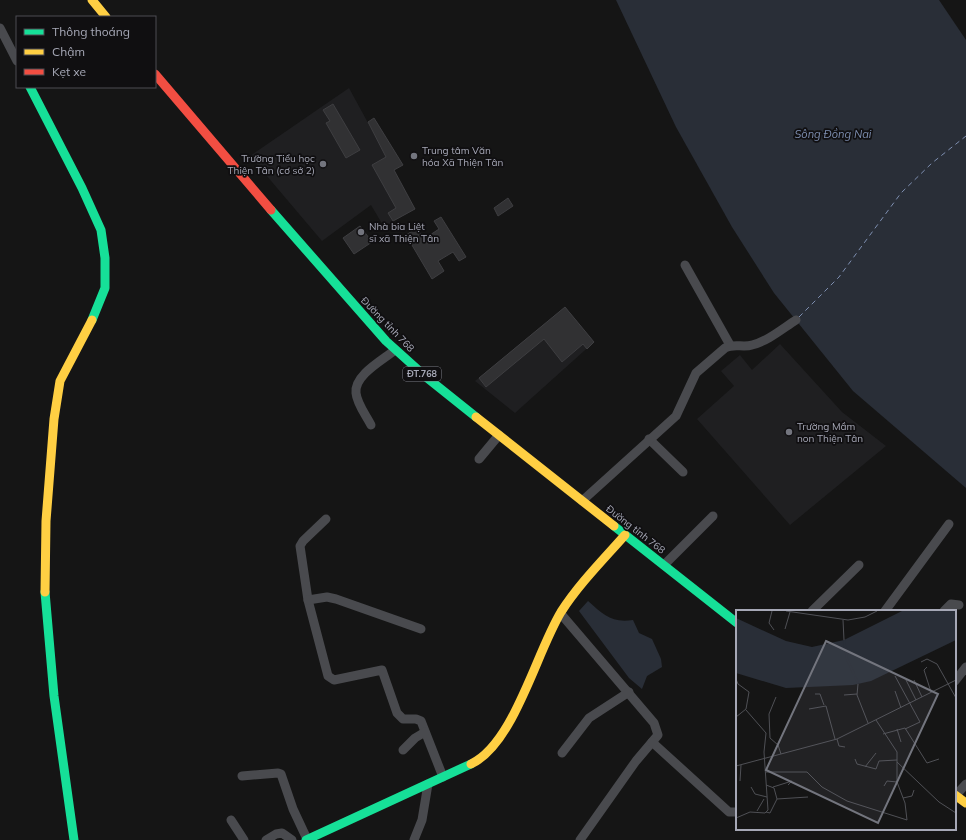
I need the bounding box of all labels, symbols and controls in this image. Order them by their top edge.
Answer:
legend [16,16,156,88]
text: Thông thoáng [52,24,130,39]
text: Chậm [52,44,85,59]
text: Kẹt xe [52,64,86,79]
water label: Sông Đồng Nai [795,127,872,141]
place label: Trung tâm Văn hóa Xã Thiện Tân [422,144,504,169]
marker: Trung tâm Văn hóa Xã Thiện Tân [409,151,419,161]
place label: Trường Tiểu học Thiện Tân (cơ sở 2) [228,152,315,177]
marker: Trường Tiểu học Thiện Tân (cơ sở 2) [318,159,328,169]
place label: Nhà bia Liệt sĩ xã Thiện Tân [369,220,439,245]
marker: Nhà bia Liệt sĩ xã Thiện Tân [356,227,366,237]
street label: Đường tỉnh 768 [358,294,417,355]
road number: ĐT.768 [403,367,441,381]
place label: Trường Mầm non Thiện Tân [797,420,863,445]
marker: Trường Mầm non Thiện Tân [784,427,794,437]
street label: Đường tỉnh 768 [603,502,668,557]
inset map [736,610,956,830]

